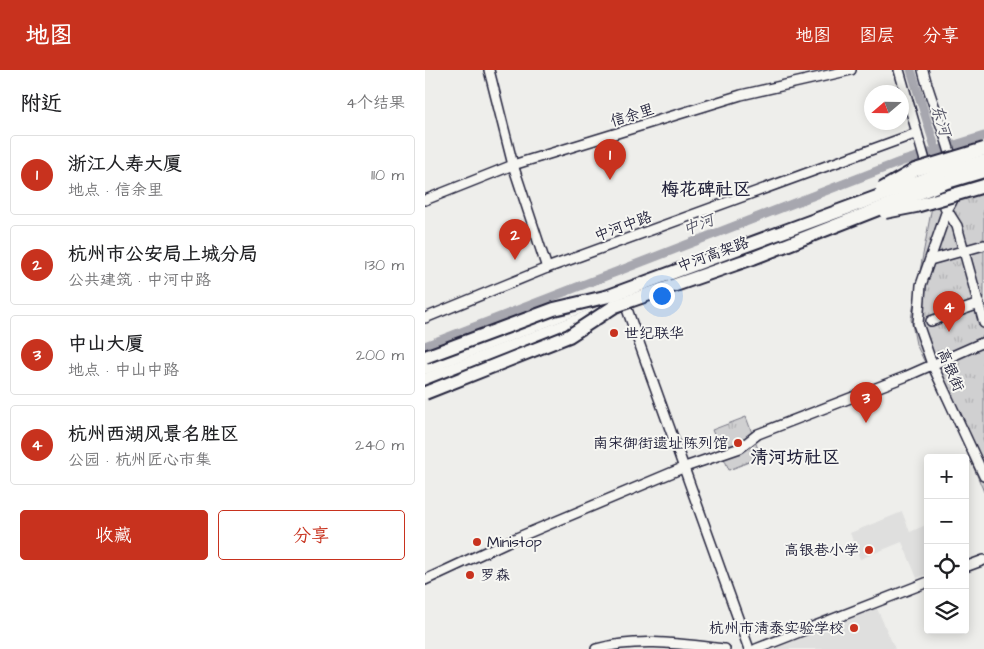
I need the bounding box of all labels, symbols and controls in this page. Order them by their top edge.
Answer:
text: 地图 [25,19,73,53]
text: 地图 [795,23,831,48]
text: 图层 [859,23,895,48]
text: 分享 [923,23,959,48]
north arrow [864,85,909,130]
text: 附近 [20,89,62,118]
text: 4个结果 [346,92,405,114]
street label: 信余里 [608,99,657,132]
water label: 东河 [926,102,957,142]
pin: 1 [594,139,626,180]
text: 浙江人寿大厦 [68,151,182,178]
text: 1 [36,164,38,186]
text: 110 m [371,164,404,186]
district label: 梅花碑社区 [661,177,751,202]
text: 地点 · 信余里 [68,179,163,201]
street label: 中河中路 [591,206,655,247]
water label: 中河 [679,208,720,241]
pin: 2 [499,219,531,260]
street label: 中河高架路 [674,232,752,277]
text: 杭州市公安局上城分局 [68,241,258,268]
text: 2 [32,254,42,276]
text: 130 m [365,254,404,276]
text: 公共建筑 · 中河中路 [68,269,211,291]
your location [649,283,675,309]
pin: 4 [933,291,965,332]
place label: 世纪联华 [624,323,684,344]
marker: 世纪联华 [608,327,620,339]
text: 中山大厦 [68,331,144,358]
text: 3 [33,344,41,366]
text: 200 m [356,344,404,366]
street label: 高银街 [932,345,969,395]
text: 地点 · 中山中路 [68,359,179,381]
pin: 3 [850,382,882,423]
text: 杭州西湖风景名胜区 [68,421,239,448]
place label: 南宋御街遗址陈列馆 [593,433,728,454]
text: 4 [32,434,42,456]
text: 240 m [355,434,404,456]
marker: 南宋御街遗址陈列馆 [732,437,744,449]
district label: 清河坊社区 [750,445,840,470]
text: 公园 · 杭州匠心市集 [68,449,211,471]
map controls [924,454,969,634]
button: + [924,454,969,499]
button: − [924,499,969,544]
button: 收藏 [20,510,208,560]
button: 分享 [218,510,405,560]
place label: Ministop [487,532,542,553]
marker: Ministop [471,536,483,548]
place label: 高银巷小学 [784,540,859,561]
marker: 高银巷小学 [863,544,875,556]
button: locate [924,544,969,589]
place label: 罗森 [480,565,510,586]
marker: 罗森 [464,569,476,581]
button: layers [924,589,969,634]
place label: 杭州市清泰实验学校 [709,618,844,639]
marker: 杭州市清泰实验学校 [848,622,860,634]

